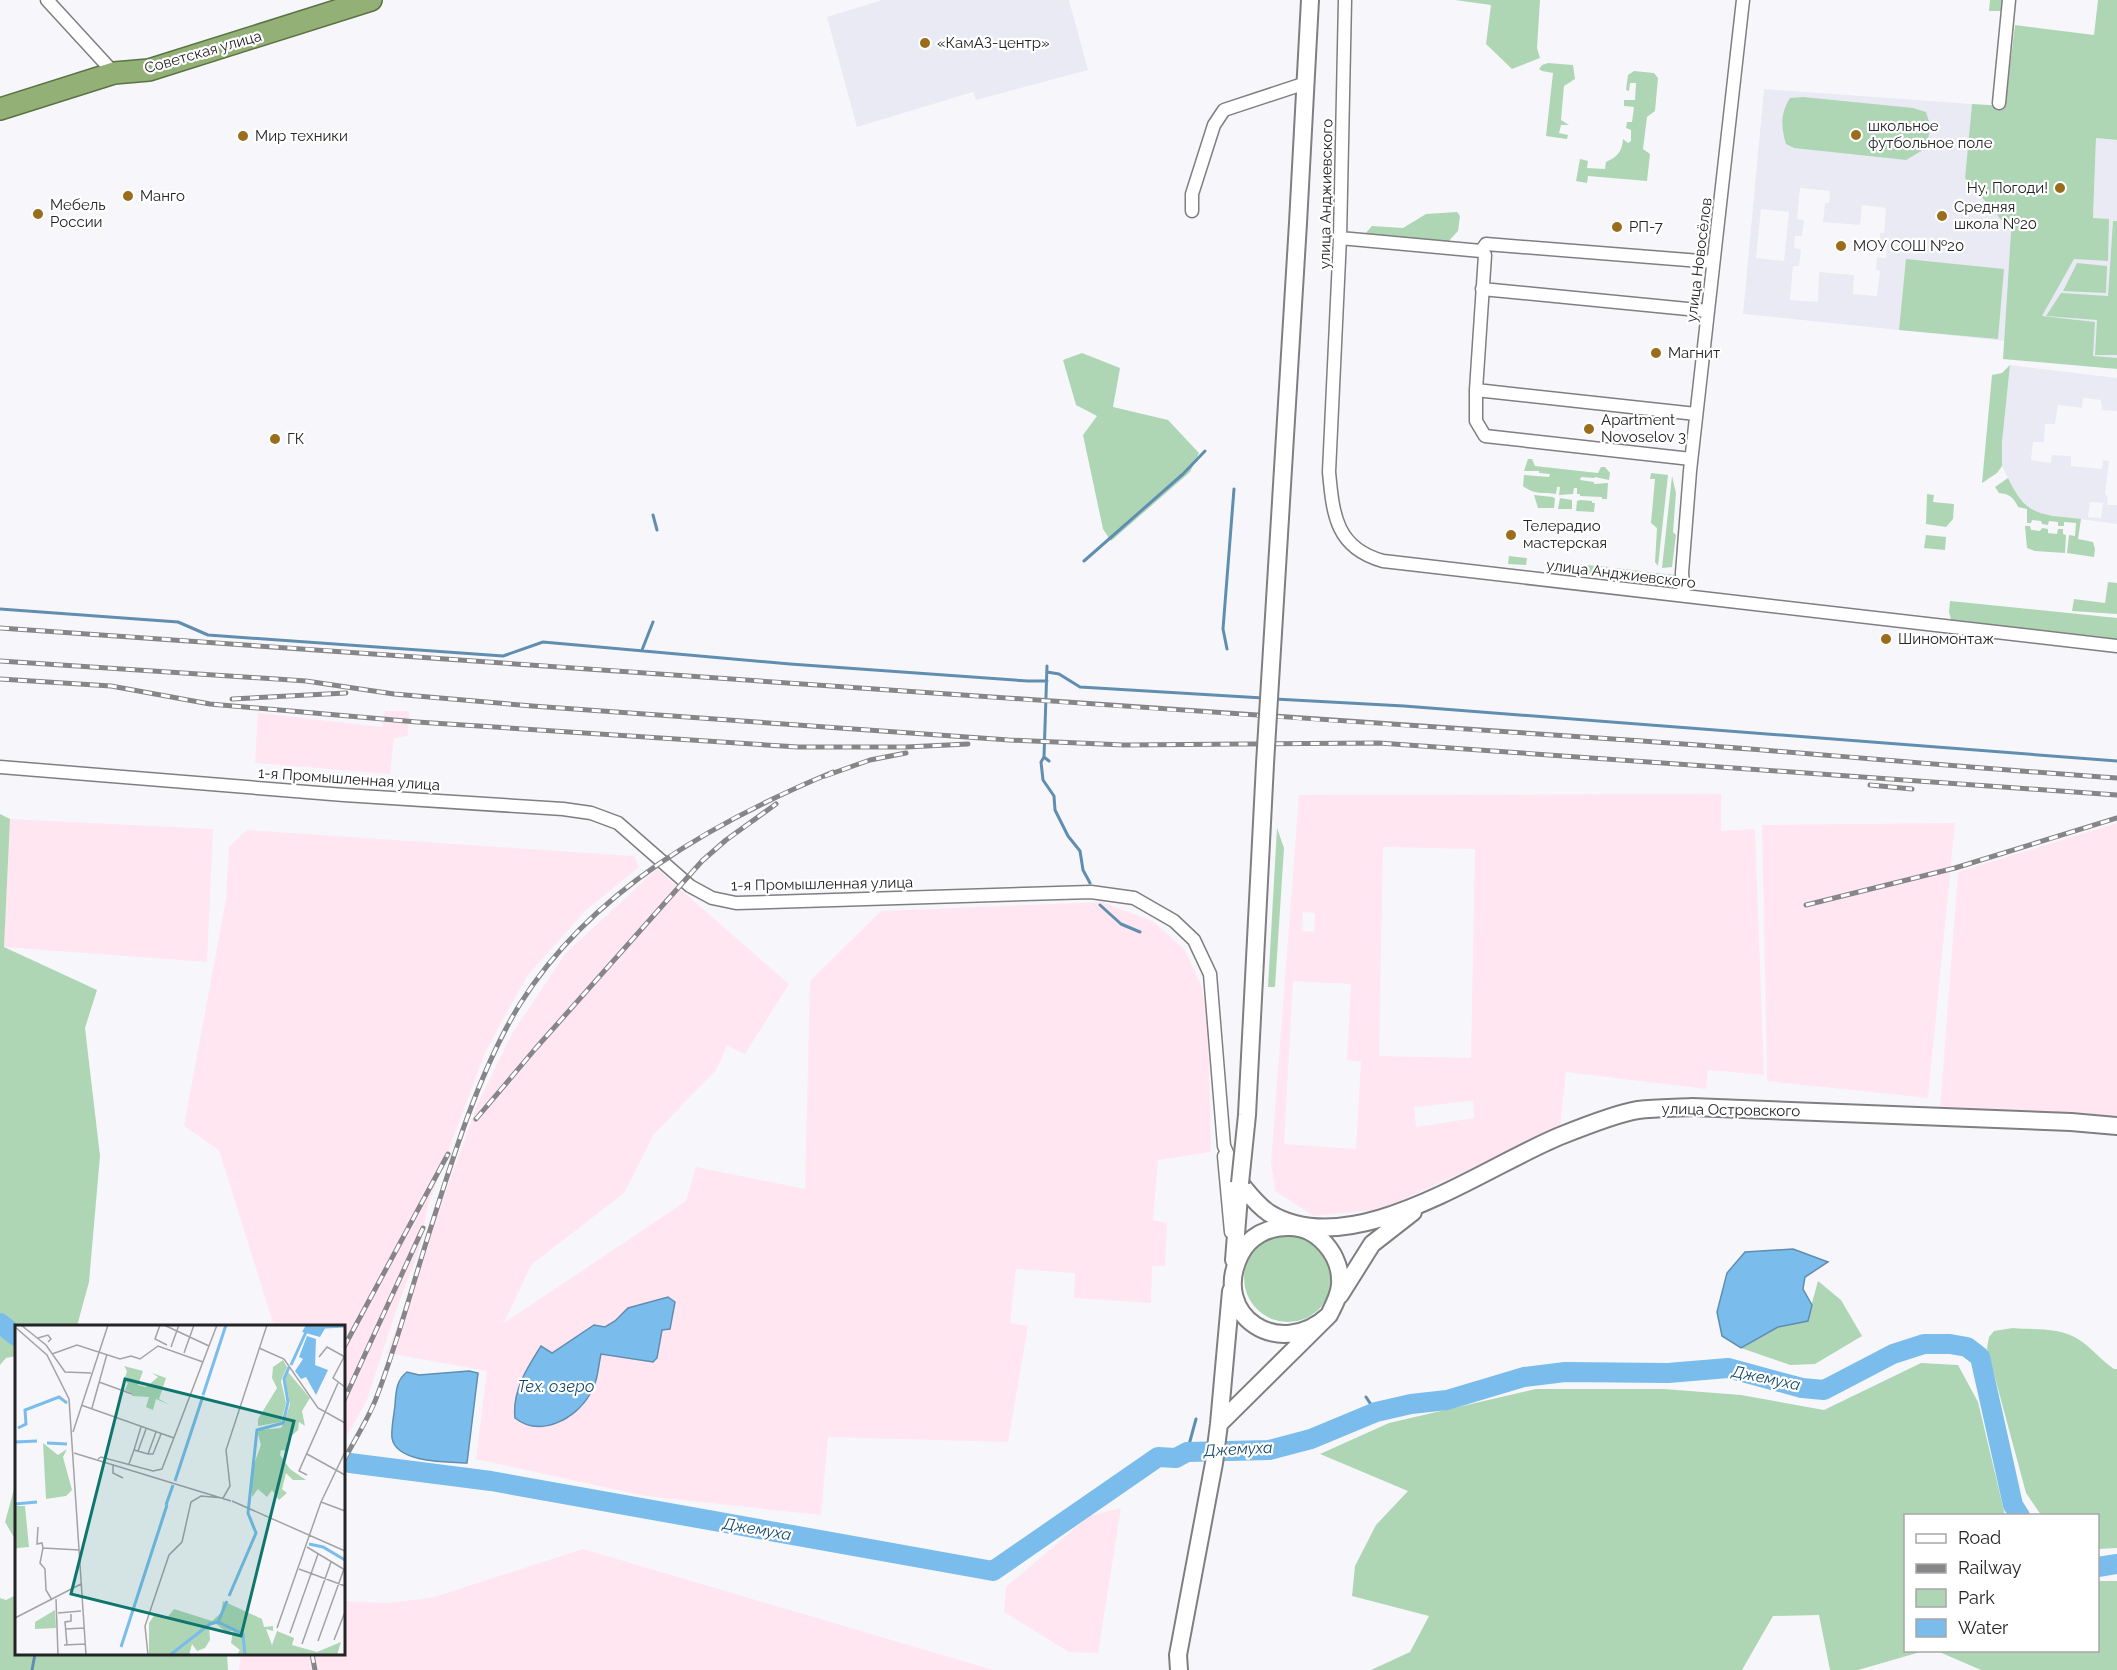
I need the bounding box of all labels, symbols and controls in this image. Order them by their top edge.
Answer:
street label: Советская улица [142,27,264,77]
place label: «КамАЗ-центр» [937,34,1050,52]
marker: «КамАЗ-центр» [918,36,932,50]
place label: школьное футбольное поле [1868,117,1993,152]
street label: улица Анджиевского [1316,119,1336,269]
place label: Мир техники [255,127,348,145]
marker: школьное футбольное поле [1849,128,1863,142]
marker: Мир техники [236,129,250,143]
place label: Ну, Погоди! [1967,179,2048,197]
marker: Ну, Погоди! [2053,181,2067,195]
place label: Манго [140,187,185,205]
marker: Манго [121,189,135,203]
place label: Мебель России [50,196,106,231]
street label: улица Новосёлов [1682,197,1716,323]
place label: Средняя школа №20 [1954,198,2037,233]
marker: Мебель России [31,207,45,221]
marker: Средняя школа №20 [1935,209,1949,223]
place label: РП-7 [1629,218,1663,236]
marker: РП-7 [1610,220,1624,234]
place label: МОУ СОШ №20 [1853,237,1964,255]
marker: МОУ СОШ №20 [1834,239,1848,253]
place label: Магнит [1668,344,1720,362]
marker: Магнит [1649,346,1663,360]
place label: Apartment Novoselov 3 [1601,411,1686,446]
marker: Apartment Novoselov 3 [1582,422,1596,436]
place label: ГК [287,430,305,448]
marker: ГК [268,432,282,446]
place label: Телерадио мастерская [1523,517,1607,552]
marker: Телерадио мастерская [1504,528,1518,542]
street label: улица Анджиевского [1545,556,1697,592]
place label: Шиномонтаж [1898,630,1994,648]
marker: Шиномонтаж [1879,632,1893,646]
street label: 1-я Промышленная улица [257,764,441,794]
street label: 1-я Промышленная улица [731,873,913,895]
street label: улица Островского [1662,1100,1801,1120]
inset map [15,1325,345,1655]
water label: Джемуха [1729,1361,1802,1395]
water label: Тех. озеро [518,1377,595,1396]
water label: Джемуха [1202,1438,1274,1460]
water label: Джемуха [720,1513,793,1544]
legend [1904,1514,2099,1652]
text: Road [1958,1527,2001,1548]
text: Railway [1958,1557,2022,1578]
text: Park [1958,1587,1995,1608]
text: Water [1958,1617,2009,1638]

